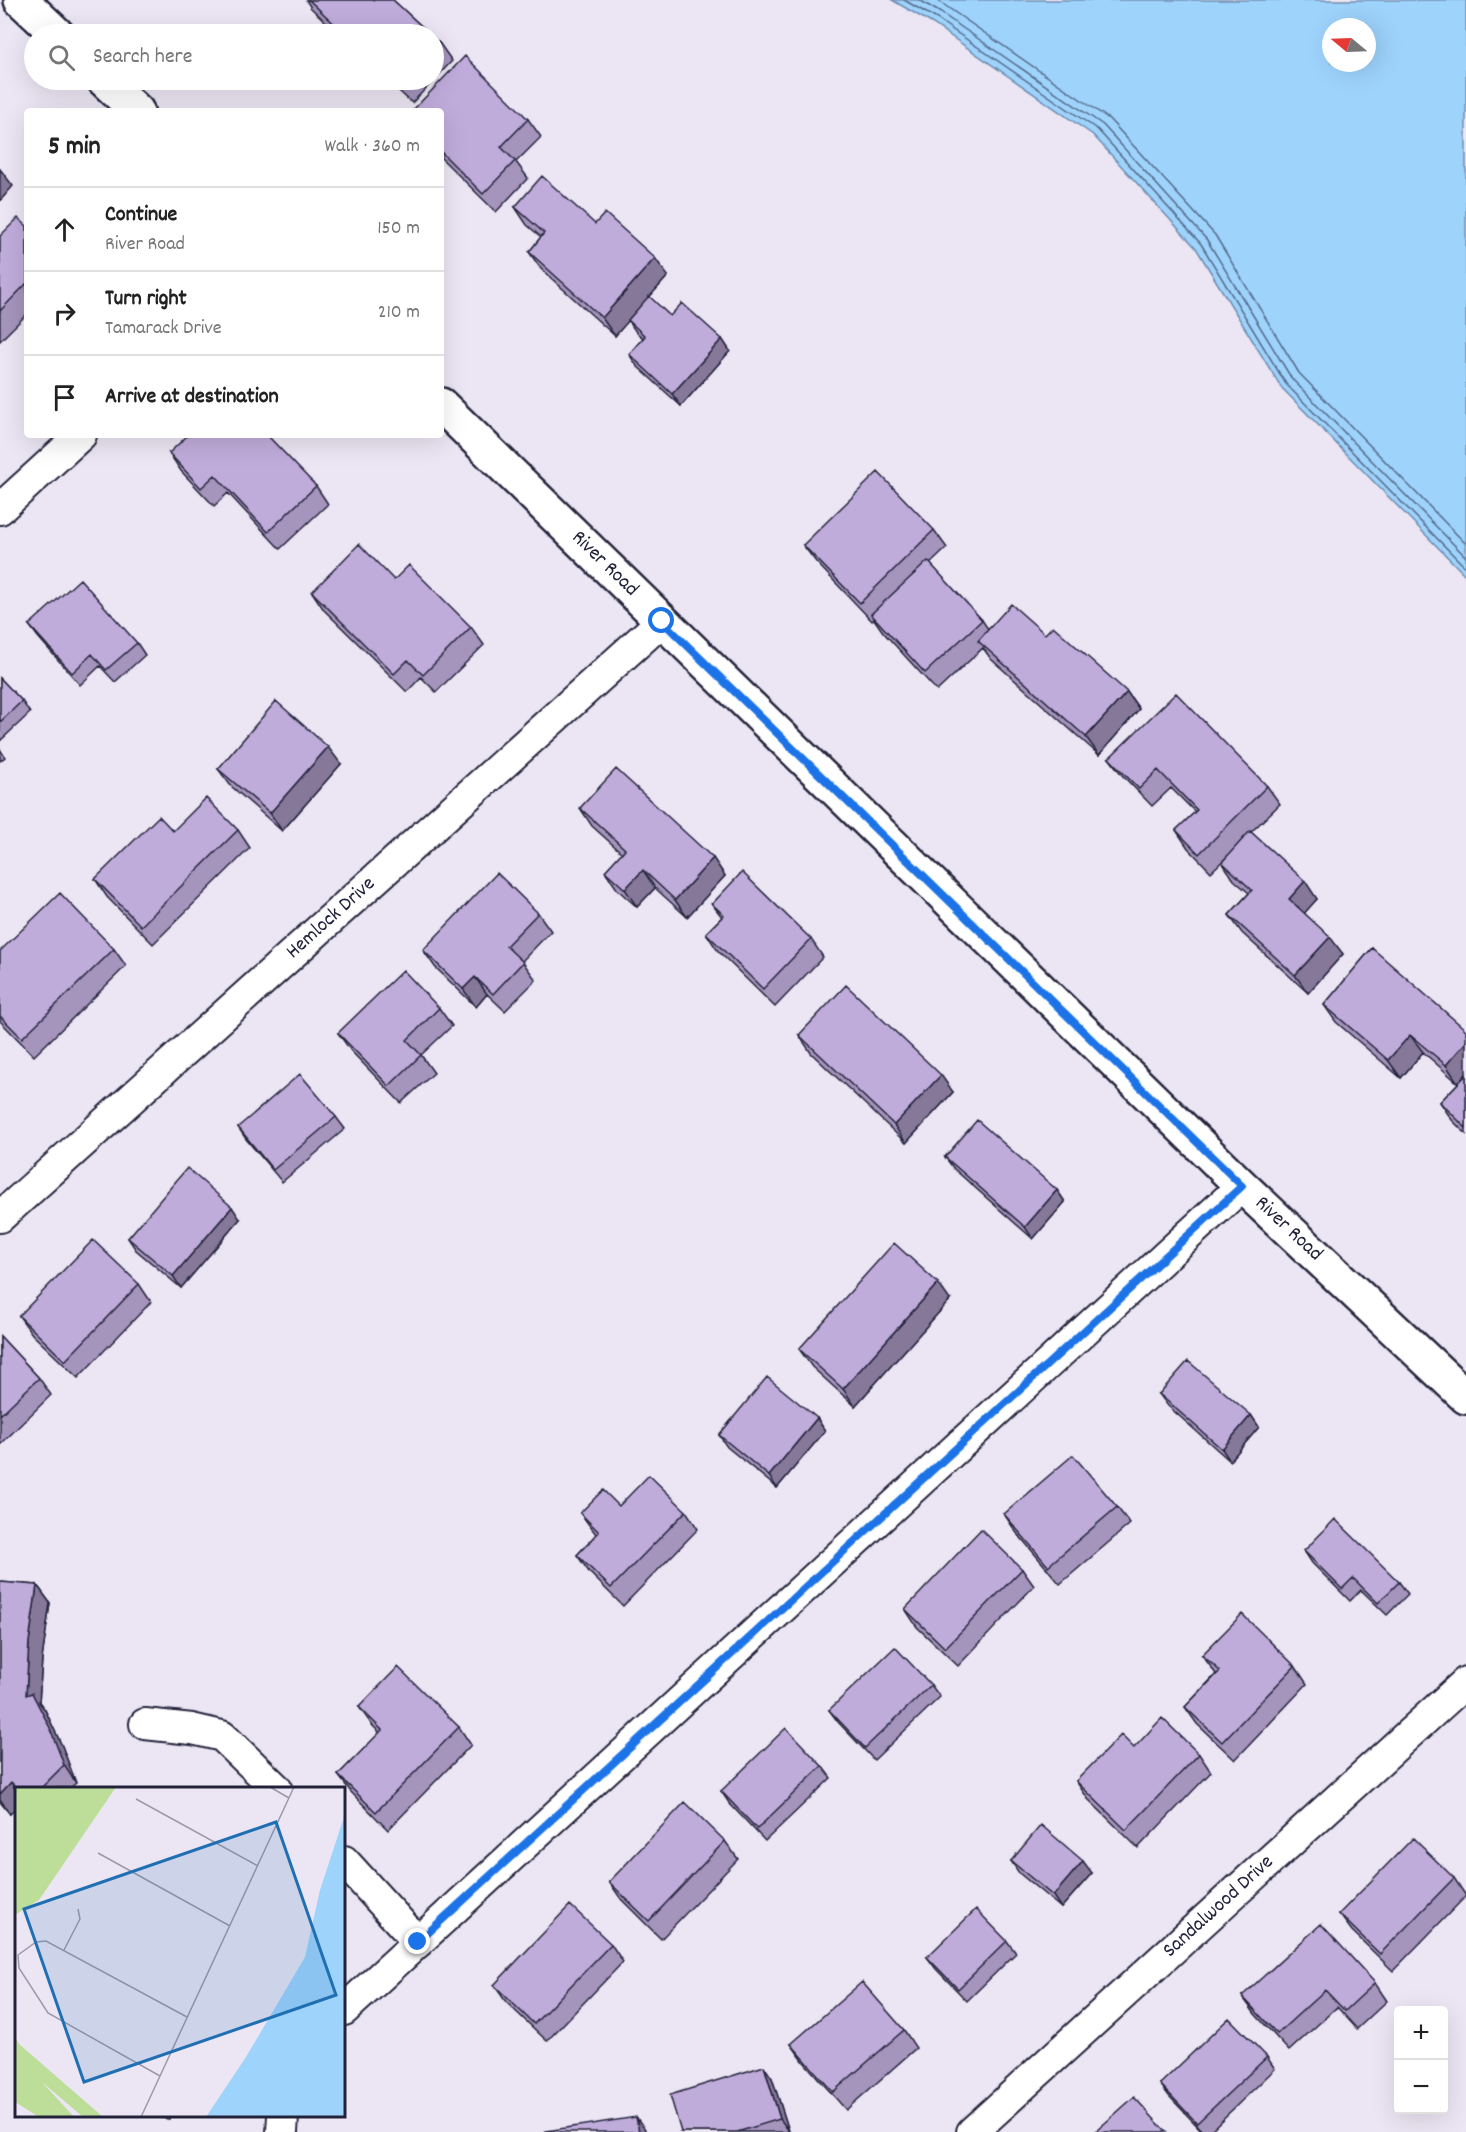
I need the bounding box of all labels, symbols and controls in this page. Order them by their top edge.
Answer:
north arrow [1322,18,1376,72]
search box [24,24,444,90]
icon: search [45,41,78,74]
text: Search here [93,42,192,73]
text: 5 min [48,129,101,166]
text: Walk · 360 m [325,133,420,161]
text: Continue [105,200,177,231]
icon: ahead [48,213,81,246]
text: 150 m [377,215,420,243]
text: River Road [105,231,185,259]
text: Turn right [105,284,187,315]
icon: right [48,297,81,330]
text: 210 m [378,299,420,327]
text: Tamarack Drive [105,315,222,343]
icon: arrive [48,381,81,414]
text: Arrive at destination [105,382,279,413]
street label: River Road [564,524,645,604]
route start [648,607,674,633]
street label: Hemlock Drive [280,870,383,967]
street label: River Road [1247,1190,1329,1269]
inset map [15,1787,345,2117]
street label: Sandalwood Drive [1157,1849,1281,1966]
route end [404,1928,430,1954]
map controls [1394,2006,1448,2114]
button: + [1394,2006,1448,2060]
button: − [1394,2060,1448,2114]

